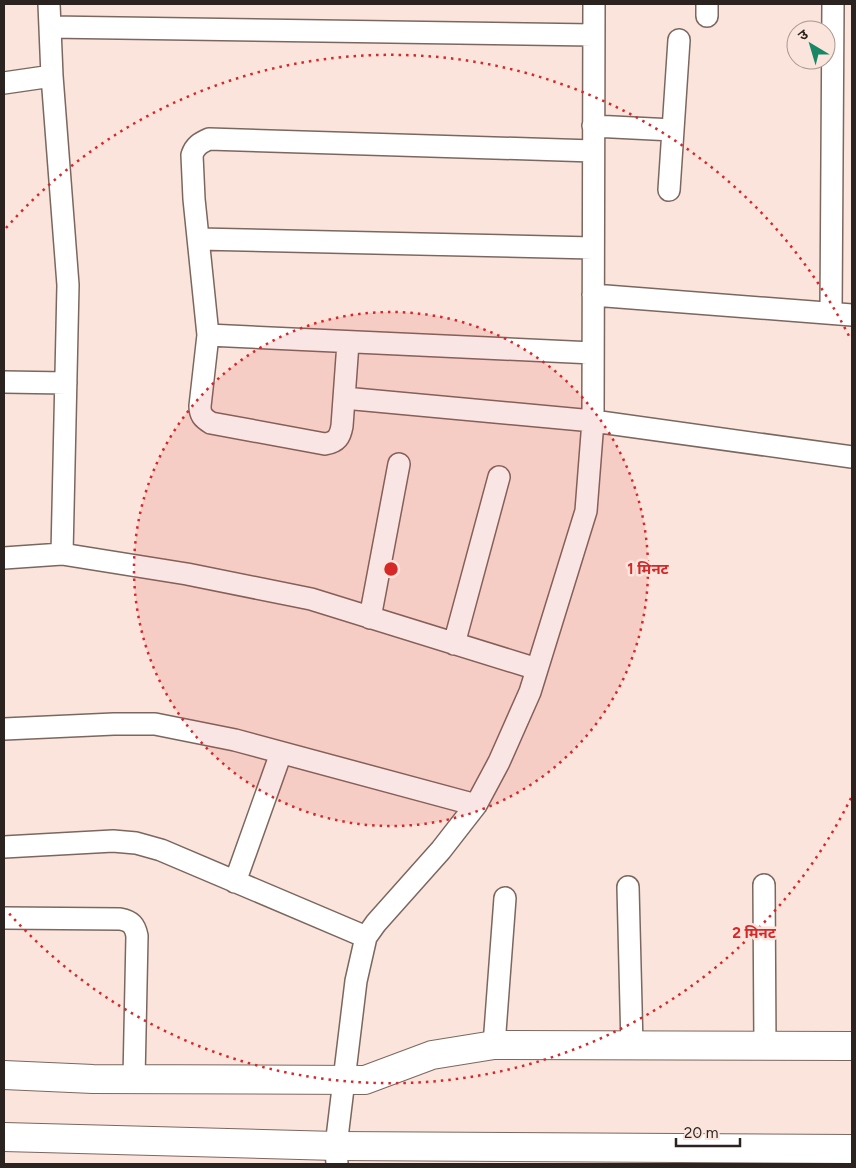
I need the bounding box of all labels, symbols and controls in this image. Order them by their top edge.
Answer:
north arrow [786,20,836,70]
text: उ [795,25,812,44]
centre of rings [382,560,400,578]
text: 1 मिनट [627,560,670,578]
text: 2 मिनट [732,924,777,942]
scale bar [676,1116,740,1148]
text: 20 m [684,1124,718,1142]

